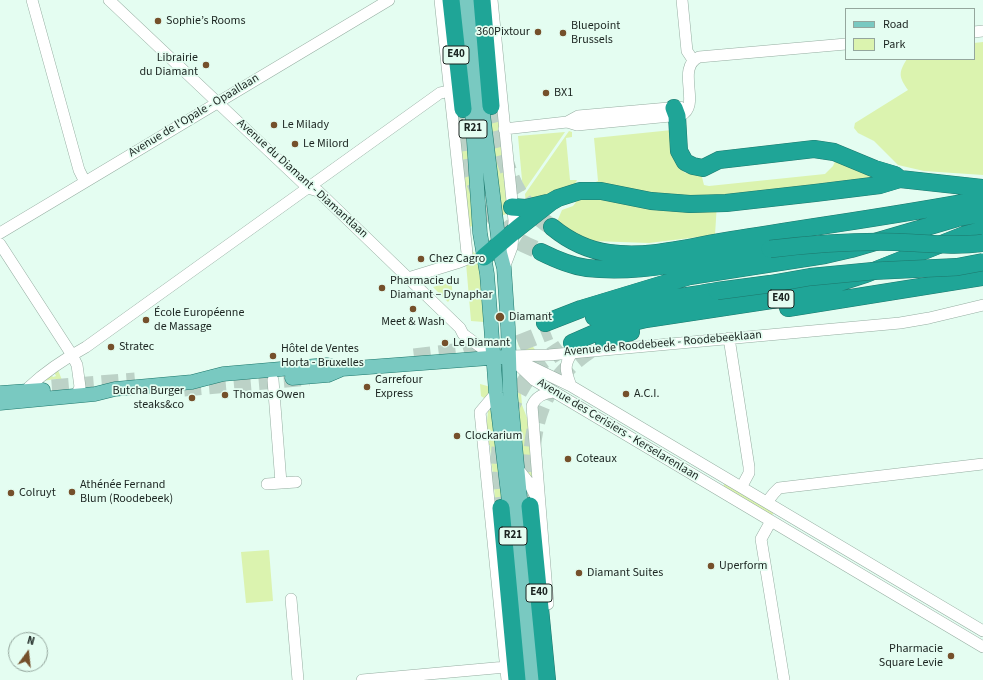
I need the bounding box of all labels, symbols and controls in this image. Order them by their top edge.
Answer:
legend [845,8,975,60]
place label: Sophie’s Rooms [166,14,246,28]
marker: Sophie’s Rooms [153,16,163,26]
text: Road [883,16,909,33]
place label: Bluepoint Brussels [571,19,620,47]
place label: 360Pixtour [476,25,530,39]
marker: 360Pixtour [533,27,543,37]
marker: Bluepoint Brussels [558,28,568,38]
text: Park [883,36,905,53]
road number: E40 [443,46,469,64]
place label: Librairie du Diamant [139,51,198,79]
marker: Librairie du Diamant [201,60,211,70]
street label: Avenue de l'Opale - Opaallaan [126,71,262,161]
place label: BX1 [554,86,573,100]
marker: BX1 [541,88,551,98]
street label: Avenue du Diamant - Diamantlaan [234,116,370,242]
place label: Le Milady [282,118,329,132]
marker: Le Milady [269,120,279,130]
road number: R21 [459,120,487,138]
place label: Le Milord [303,137,349,151]
marker: Le Milord [290,139,300,149]
place label: Chez Cagro [429,252,485,266]
marker: Chez Cagro [416,254,426,264]
place label: Pharmacie du Diamant – Dynaphar [390,274,493,302]
marker: Pharmacie du Diamant – Dynaphar [377,283,387,293]
road number: E40 [768,290,794,308]
marker: Meet & Wash [408,304,418,314]
place label: École Européenne de Massage [154,306,244,334]
place label: Diamant [509,310,552,324]
marker: Diamant [494,311,506,323]
marker: École Européenne de Massage [141,315,151,325]
place label: Meet & Wash [381,315,445,329]
street label: Avenue de Roodebeek - Roodebeeklaan [564,328,762,360]
place label: Le Diamant [453,336,510,350]
marker: Le Diamant [440,338,450,348]
place label: Stratec [119,340,154,354]
marker: Stratec [106,342,116,352]
place label: Hôtel de Ventes Horta - Bruxelles [281,342,364,370]
marker: Hôtel de Ventes Horta - Bruxelles [268,351,278,361]
place label: Carrefour Express [375,373,423,401]
street label: Avenue des Cerisiers - Kerselarenlaan [534,376,702,484]
marker: Carrefour Express [362,382,372,392]
place label: Butcha Burger steaks&co [112,384,184,412]
place label: A.C.I. [634,387,659,401]
place label: Thomas Owen [233,388,305,402]
marker: A.C.I. [621,389,631,399]
marker: Thomas Owen [220,390,230,400]
marker: Butcha Burger steaks&co [187,393,197,403]
place label: Clockarium [465,429,522,443]
marker: Clockarium [452,431,462,441]
place label: Coteaux [576,452,617,466]
marker: Coteaux [563,454,573,464]
place label: Athénée Fernand Blum (Roodebeek) [80,478,173,506]
place label: Colruyt [19,486,56,500]
marker: Athénée Fernand Blum (Roodebeek) [67,487,77,497]
marker: Colruyt [6,488,16,498]
road number: R21 [499,527,527,545]
place label: Uperform [719,559,768,573]
marker: Uperform [706,561,716,571]
place label: Diamant Suites [587,566,663,580]
marker: Diamant Suites [574,568,584,578]
road number: E40 [526,584,552,602]
north arrow [8,632,48,672]
text: N [25,633,36,649]
place label: Pharmacie Square Levie [879,642,943,670]
marker: Pharmacie Square Levie [946,651,956,661]

